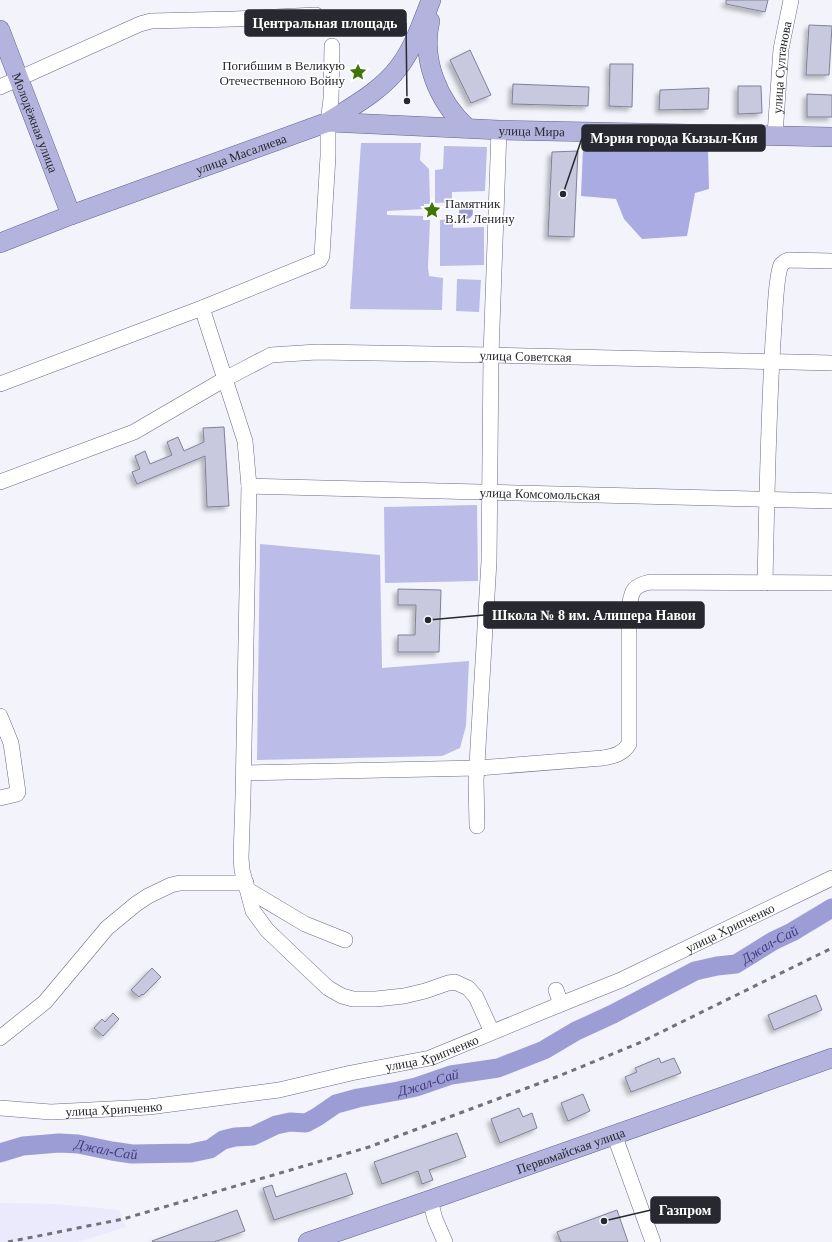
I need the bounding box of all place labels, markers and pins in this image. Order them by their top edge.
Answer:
callout: Центральная площадь [245,10,406,36]
place label: Погибшим в Великую Отечественною Войну [220,58,345,88]
place icon: Погибшим в Великую Отечественною Войну [348,62,368,82]
callout: Мэрия города Кызыл-Кия [582,125,765,151]
place label: Памятник В.И. Ленину [445,196,515,226]
place icon: Памятник В.И. Ленину [422,200,442,220]
callout: Школа № 8 им. Алишера Навои [484,602,704,628]
callout: Газпром [651,1197,720,1223]

